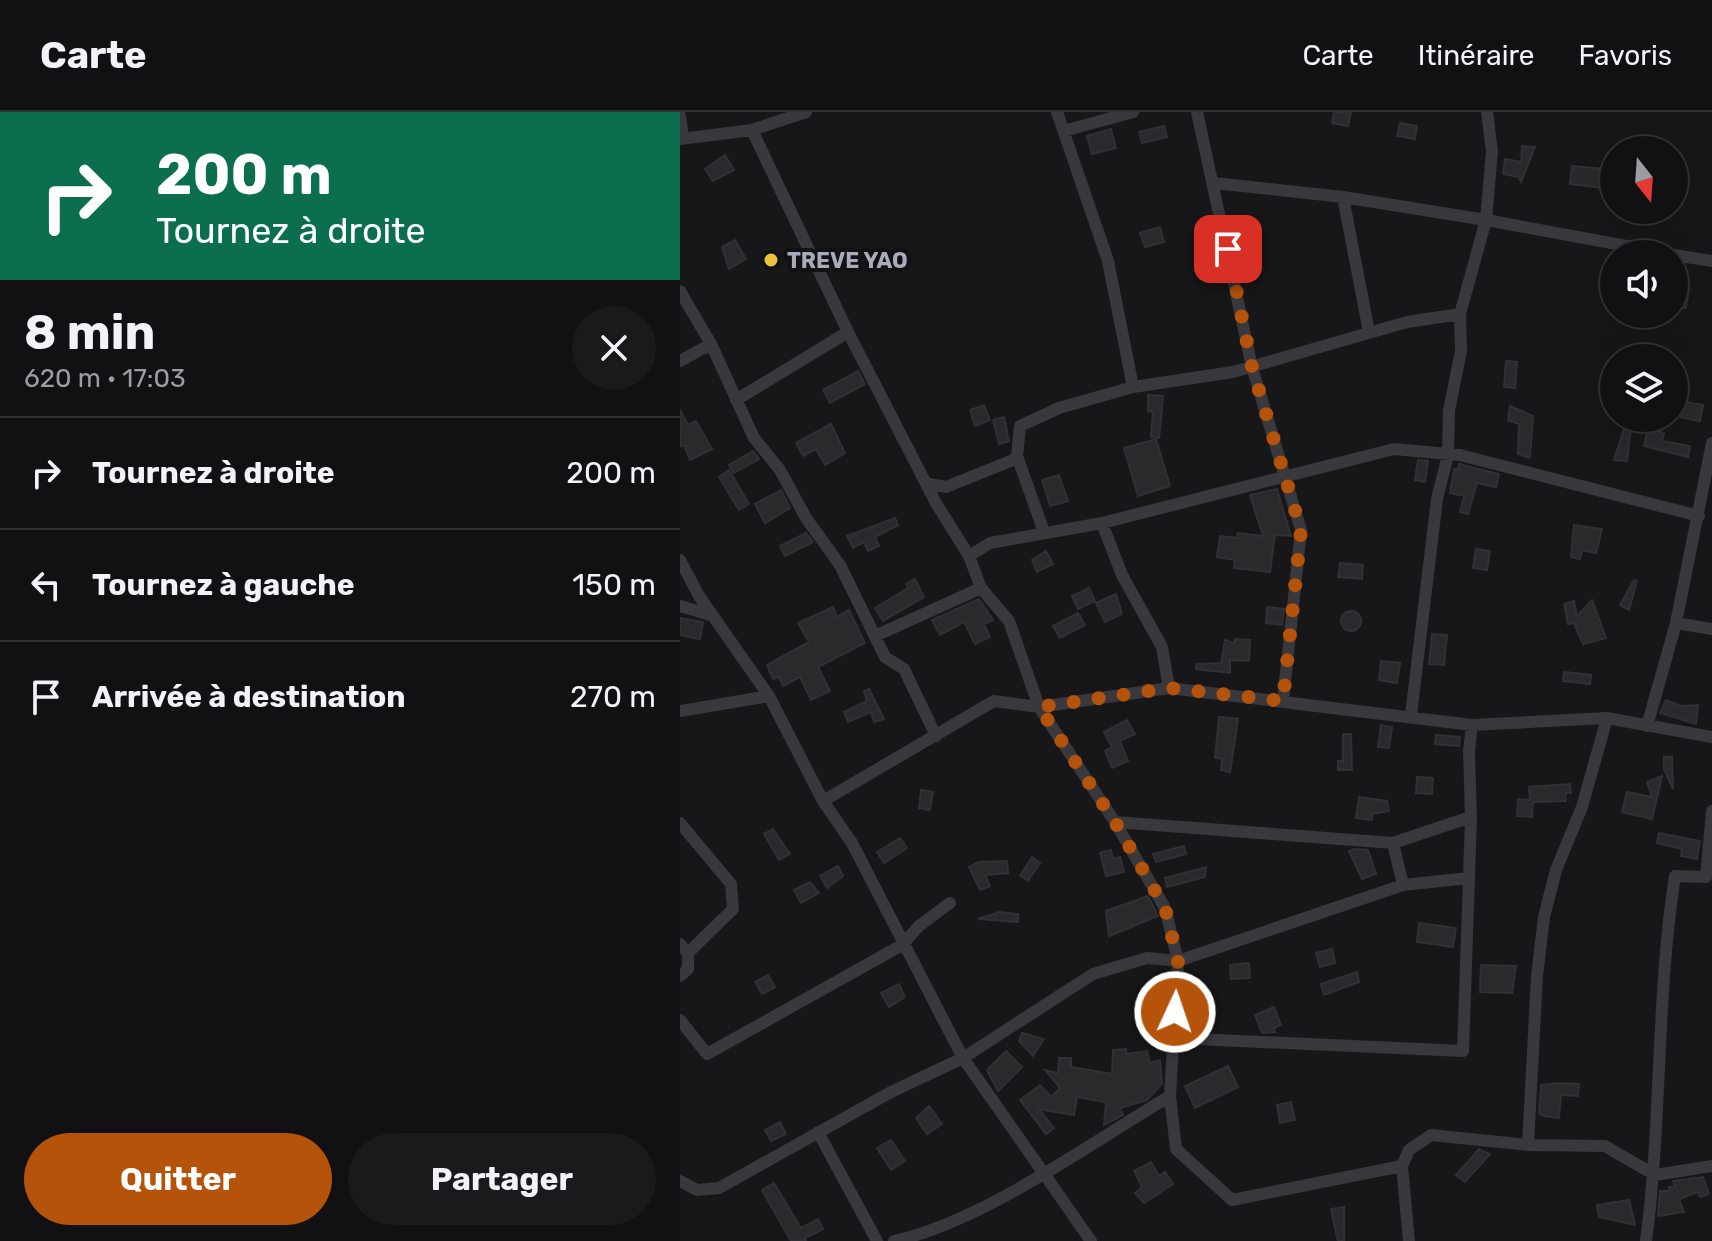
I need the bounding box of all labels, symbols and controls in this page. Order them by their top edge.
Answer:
text: Carte [40,32,147,78]
text: Carte [1302,39,1374,72]
text: Itinéraire [1418,39,1535,72]
text: Favoris [1579,39,1672,72]
north arrow [1600,136,1688,224]
map controls [1600,136,1688,432]
text: 200 m [156,142,332,208]
icon: right [24,144,128,248]
text: Tournez à droite [156,209,426,252]
pin [1194,215,1262,283]
icon: arrive [1206,227,1250,271]
button: sound [1600,240,1688,328]
place label: TREVE YAO [787,247,908,274]
marker: TREVE YAO [762,251,780,269]
text: 8 min [24,304,155,361]
button: close [572,306,656,390]
button: layers [1600,344,1688,432]
text: 620 m · 17:03 [24,363,186,394]
icon: right [24,451,68,495]
text: Tournez à droite [92,455,335,491]
text: 200 m [566,455,656,491]
icon: left [24,563,68,607]
text: Tournez à gauche [92,567,355,603]
text: 150 m [572,567,656,603]
icon: arrive [24,675,68,719]
text: Arrivée à destination [92,679,406,715]
text: 270 m [570,679,656,715]
position arrow [1133,970,1217,1054]
button: Quitter [24,1133,332,1225]
button: Partager [348,1133,656,1225]

